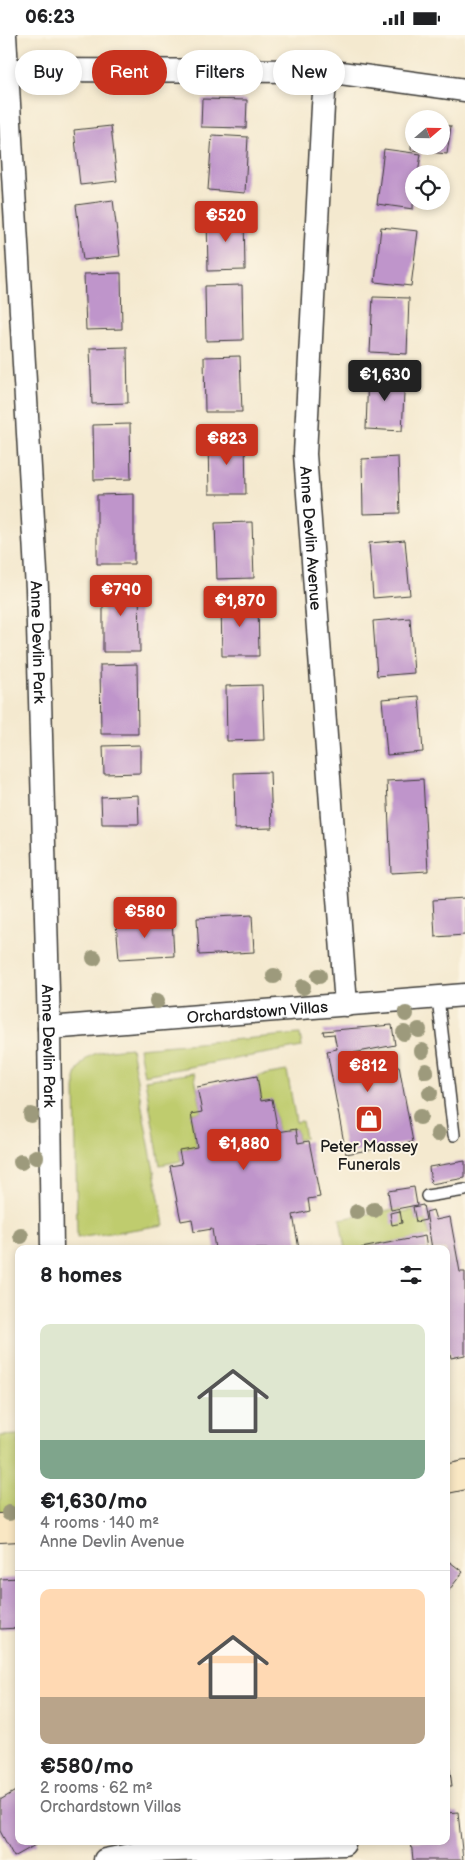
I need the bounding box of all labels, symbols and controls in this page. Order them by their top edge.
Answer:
text: 06:23 [25,6,75,29]
chip: Buy [15,50,82,95]
chip: Rent [92,50,167,95]
chip: Filters [177,50,263,95]
chip: New [273,50,345,95]
north arrow [405,110,450,155]
map controls [405,110,450,210]
button: locate [405,165,450,210]
pin: €520 [196,201,256,243]
text: €520 [206,207,246,226]
pin: €1,630 [344,359,426,402]
text: €1,630 [359,366,411,385]
pin: €823 [197,423,257,466]
text: €823 [207,430,247,449]
street label: Anne Devlin Avenue [295,465,325,612]
pin: €790 [91,575,151,617]
street label: Anne Devlin Park [26,580,48,704]
text: €790 [101,581,141,600]
pin: €1,870 [199,585,281,628]
text: €1,870 [215,592,265,611]
pin: €580 [115,897,175,939]
text: €580 [125,903,165,922]
street label: Anne Devlin Park [37,984,58,1108]
street label: Orchardstown Villas [186,998,329,1028]
pin: €812 [338,1051,398,1093]
text: €812 [349,1057,387,1076]
shop icon: Peter Massey Funerals [354,1104,384,1134]
pin: €1,880 [203,1129,285,1171]
text: €1,880 [218,1135,270,1154]
place label: Peter Massey Funerals [320,1138,419,1175]
icon: filters [397,1261,425,1289]
text: 8 homes [40,1263,122,1288]
icon: home [188,1356,278,1446]
text: €1,630/mo [40,1489,147,1514]
text: 4 rooms · 140 m² [40,1514,159,1533]
text: Anne Devlin Avenue [40,1533,185,1552]
icon: home [188,1622,278,1712]
text: €580/mo [40,1754,133,1779]
text: 2 rooms · 62 m² [40,1779,153,1798]
text: Orchardstown Villas [40,1798,181,1817]

